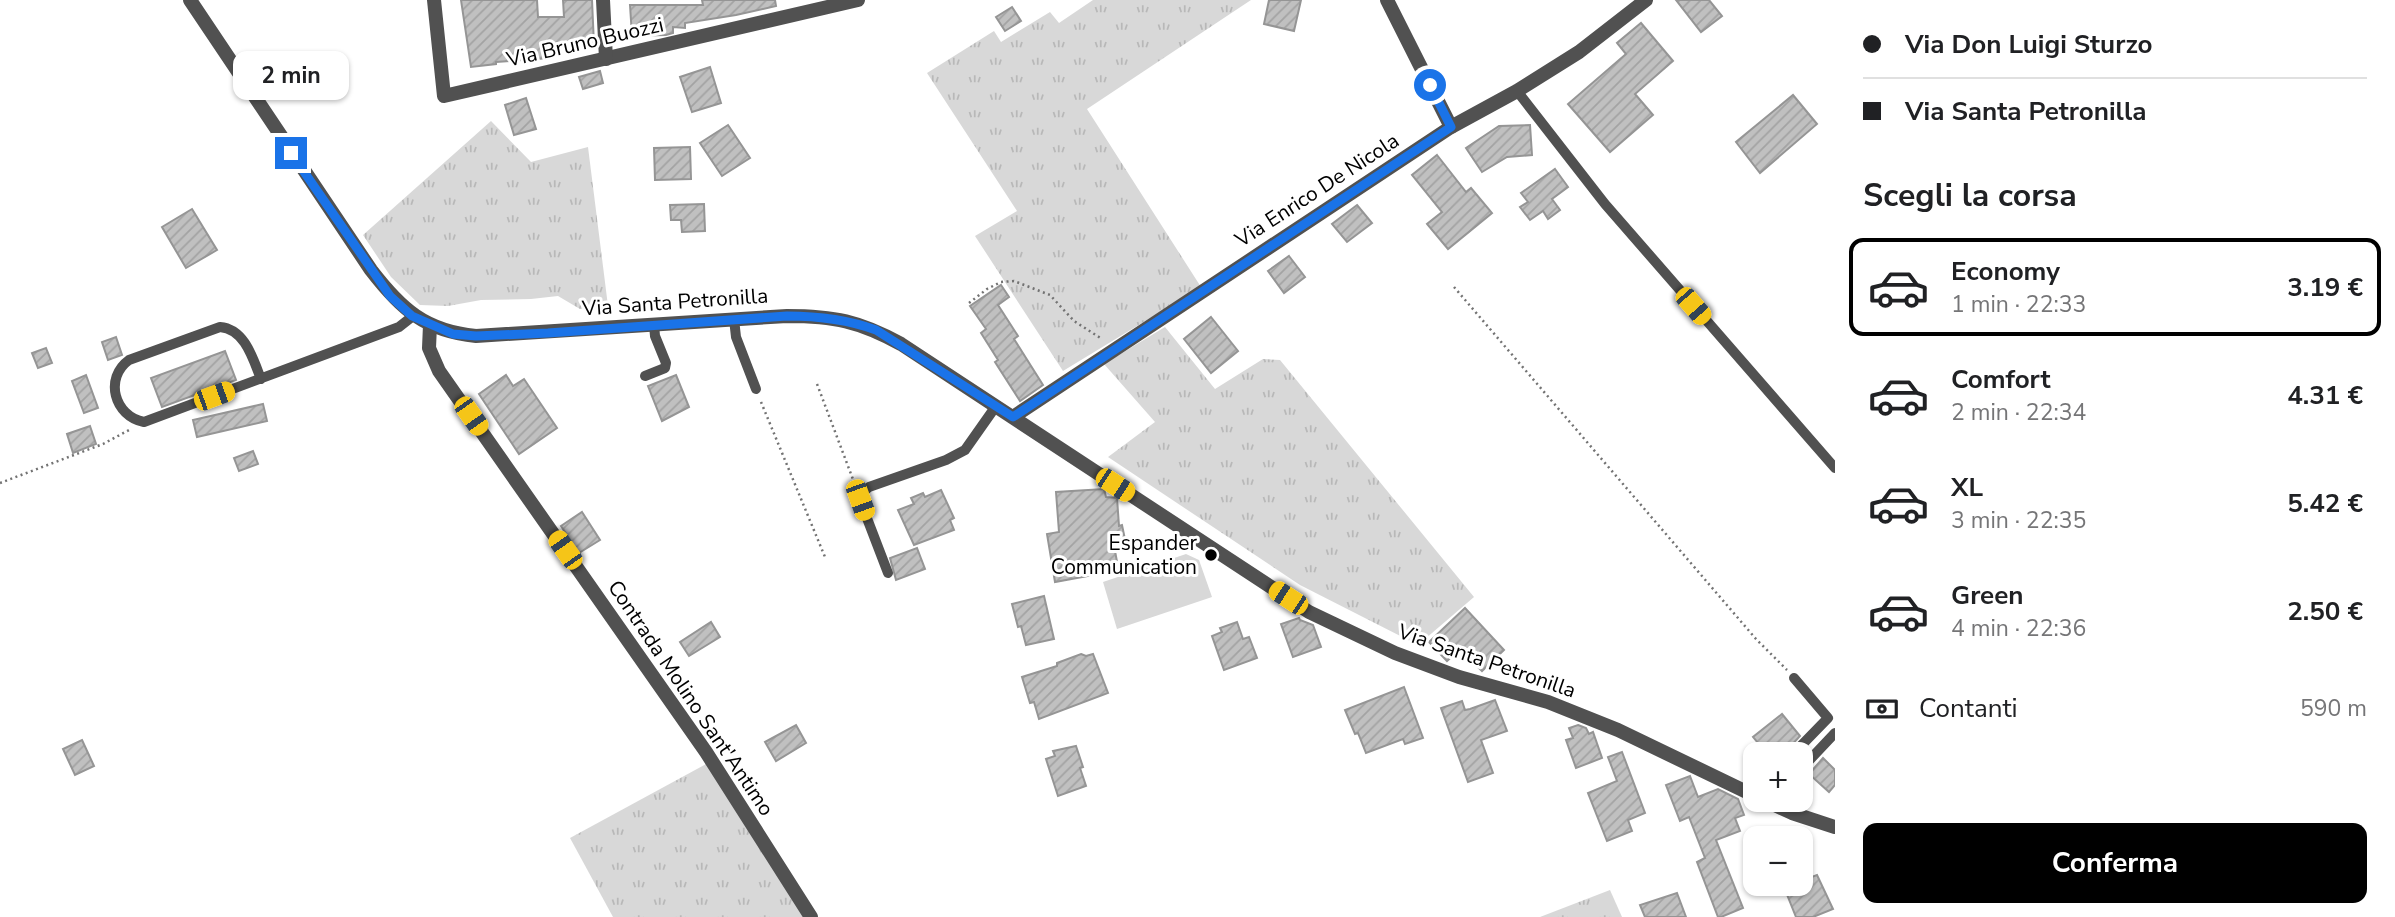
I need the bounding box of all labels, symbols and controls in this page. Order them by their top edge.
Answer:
street label: Via Bruno Buozzi [503,10,666,74]
text: Via Don Luigi Sturzo [1905,27,2153,62]
callout: 2 min [233,52,349,100]
text: 2 min [261,60,321,91]
route start [1414,69,1446,101]
text: Via Santa Petronilla [1905,94,2146,129]
street label: Via Enrico De Nicola [1229,126,1404,254]
route end [275,137,307,169]
text: Scegli la corsa [1863,174,2077,217]
text: Economy [1951,254,2060,289]
icon: car [1867,256,1930,319]
text: 3.19 € [2287,270,2363,305]
street label: Via Santa Petronilla [580,282,769,323]
car [1672,283,1715,329]
text: 1 min · 22:33 [1951,289,2086,320]
text: Comfort [1951,362,2051,397]
icon: car [1867,364,1930,427]
text: 4.31 € [2287,378,2363,413]
car [191,379,238,413]
car [451,393,492,439]
text: 2 min · 22:34 [1951,397,2086,428]
car [1092,465,1139,505]
text: XL [1951,470,1983,505]
icon: car [1867,472,1930,535]
car [843,477,878,523]
text: 5.42 € [2287,486,2363,521]
text: 3 min · 22:35 [1951,505,2086,536]
car [545,527,586,573]
place label: Espander Communication [1051,529,1197,581]
marker: Espander Communication [1203,547,1219,563]
street label: Contrada Molino Sant'Antimo [602,575,780,821]
car [1265,578,1312,618]
text: Green [1951,578,2024,613]
icon: car [1867,580,1930,643]
text: 2.50 € [2287,594,2363,629]
text: 4 min · 22:36 [1951,613,2086,644]
street label: Via Santa Petronilla [1393,617,1580,705]
icon: cash [1863,690,1901,728]
text: Contanti [1919,691,2018,726]
text: 590 m [2300,693,2367,724]
map controls [1743,742,1813,896]
button: + [1743,742,1813,812]
button: Conferma [1863,823,2367,903]
button: − [1743,826,1813,896]

